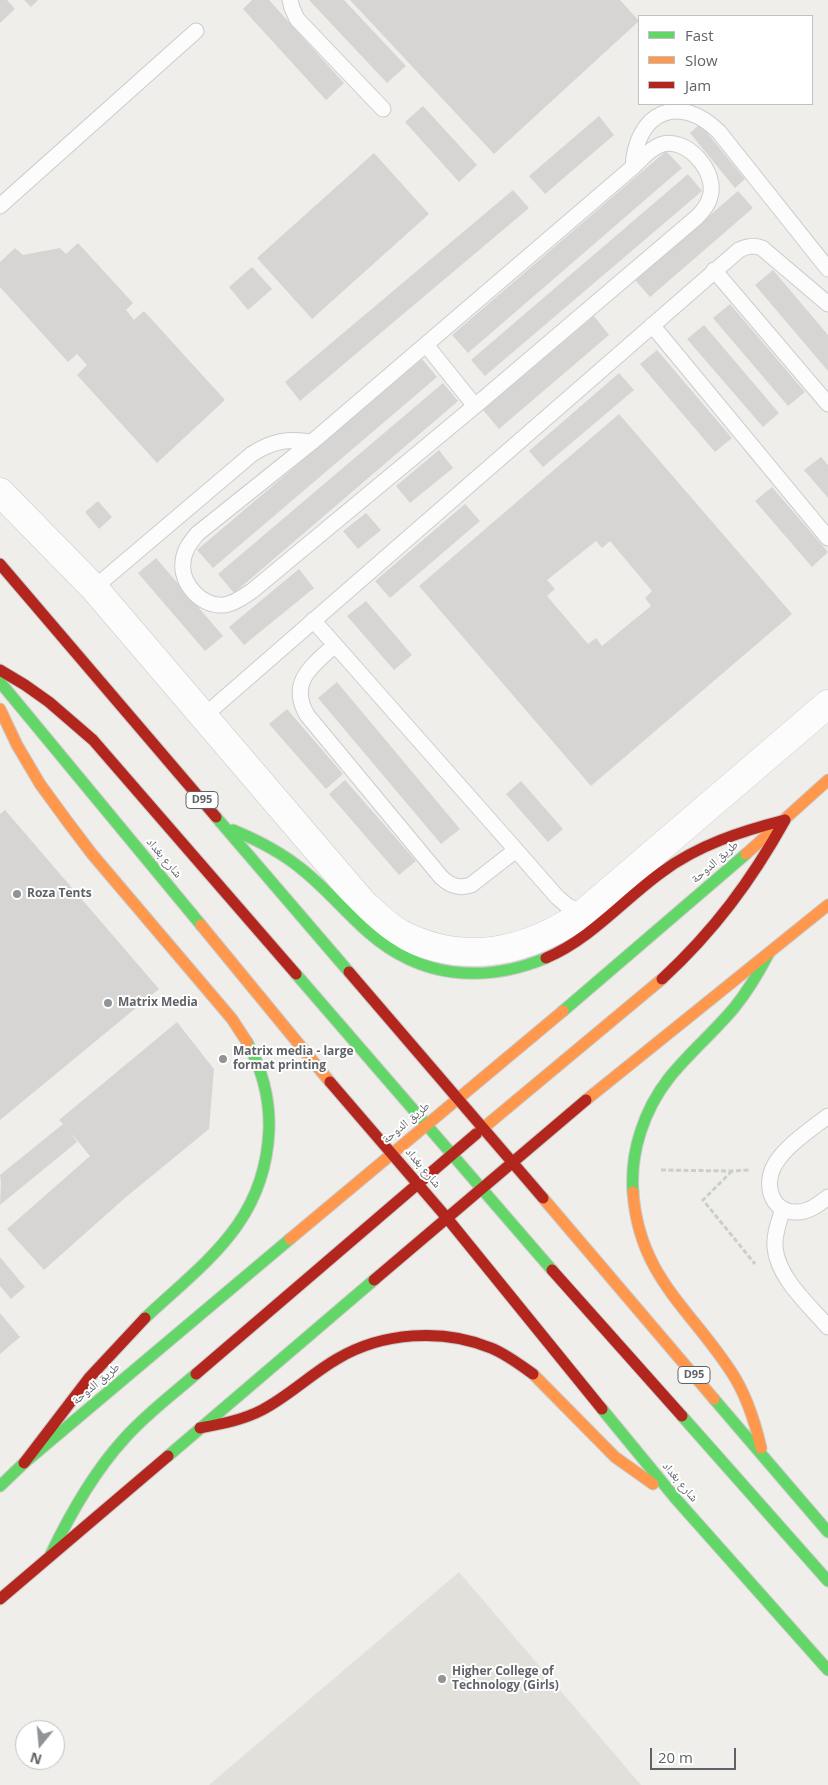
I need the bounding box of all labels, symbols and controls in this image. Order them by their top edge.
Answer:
legend [638,15,813,105]
text: Fast [685,25,714,45]
text: Slow [685,50,718,70]
text: Jam [685,75,711,95]
road number: D95 [186,792,218,808]
street label: شارع بغداد [143,835,185,881]
street label: طريق الدوحة [689,838,741,886]
place label: Roza Tents [27,887,92,901]
marker: Roza Tents [11,888,23,900]
place label: Matrix Media [118,996,198,1010]
marker: Matrix Media [102,997,114,1009]
place label: Matrix media - large format printing [233,1045,354,1073]
marker: Matrix media - large format printing [217,1053,229,1065]
street label: طريق الدوحة [379,1099,433,1147]
street label: شارع بغداد [402,1145,444,1191]
street label: طريق الدوحة [69,1360,123,1408]
road number: D95 [678,1366,710,1384]
street label: شارع بغداد [659,1459,701,1505]
place label: Higher College of Technology (Girls) [452,1665,559,1693]
marker: Higher College of Technology (Girls) [436,1673,448,1685]
north arrow [15,1720,65,1770]
scale bar [653,1738,739,1770]
text: 20 m [658,1747,693,1767]
text: N [28,1748,44,1770]

